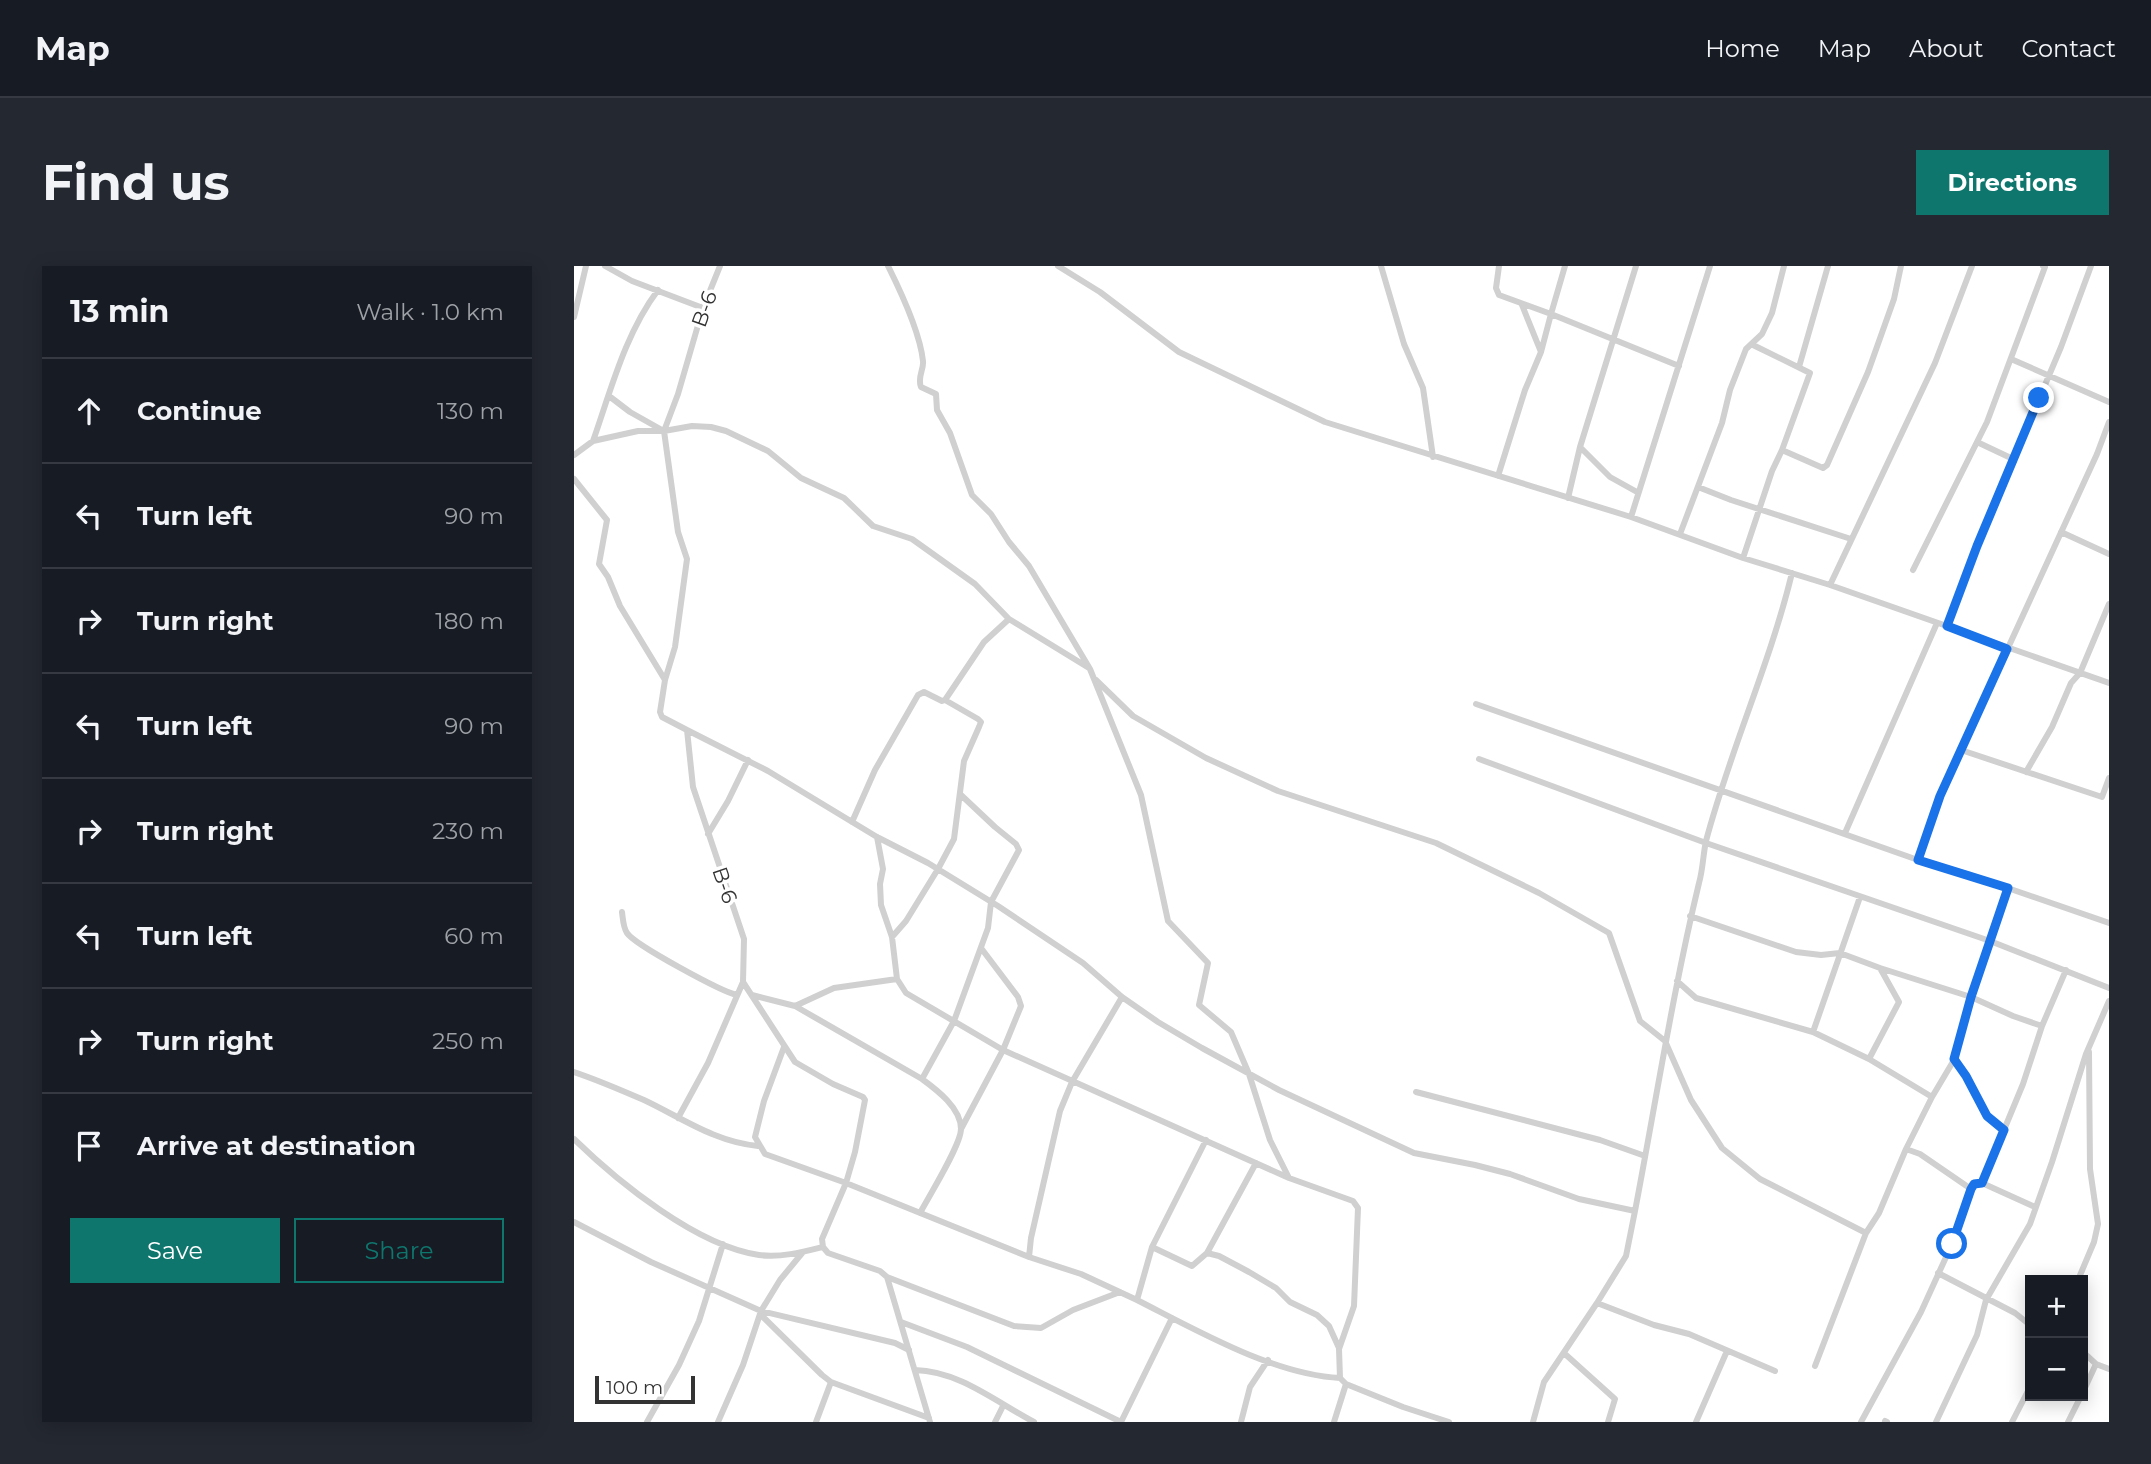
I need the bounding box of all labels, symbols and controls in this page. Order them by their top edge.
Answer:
text: Map [35,28,110,68]
text: Home [1705,34,1780,63]
text: Map [1818,34,1871,63]
text: About [1909,34,1983,63]
text: Contact [2021,34,2116,63]
button: Directions [1916,150,2109,215]
text: Find us [42,153,230,212]
street label: B-6 [686,287,722,331]
text: 13 min [70,293,169,330]
text: Walk · 1.0 km [356,298,504,326]
route end [2023,382,2054,413]
icon: ahead [70,392,108,430]
text: Continue [137,395,262,427]
text: 130 m [437,397,504,425]
icon: left [70,497,108,535]
text: Turn left [137,500,253,532]
text: 90 m [444,502,504,530]
icon: right [70,602,108,640]
text: Turn right [137,605,273,637]
text: 180 m [435,607,504,635]
icon: left [70,707,108,745]
text: Turn left [137,710,253,742]
text: 90 m [444,712,504,740]
icon: right [70,812,108,850]
text: Turn right [137,815,273,847]
text: 230 m [432,817,504,845]
street label: B-6 [707,864,743,907]
icon: left [70,917,108,955]
text: Turn left [137,920,253,952]
text: 60 m [444,922,504,950]
icon: right [70,1022,108,1060]
text: Turn right [137,1025,273,1057]
text: 250 m [432,1027,504,1055]
icon: arrive [70,1127,108,1165]
text: Arrive at destination [137,1130,416,1162]
button: Save [70,1218,280,1283]
button: Share [294,1218,504,1283]
route start [1936,1228,1967,1259]
map controls [2025,1275,2088,1401]
button: + [2025,1275,2088,1338]
button: − [2025,1338,2088,1401]
scale bar [595,1373,695,1405]
text: 100 m [606,1376,663,1399]

